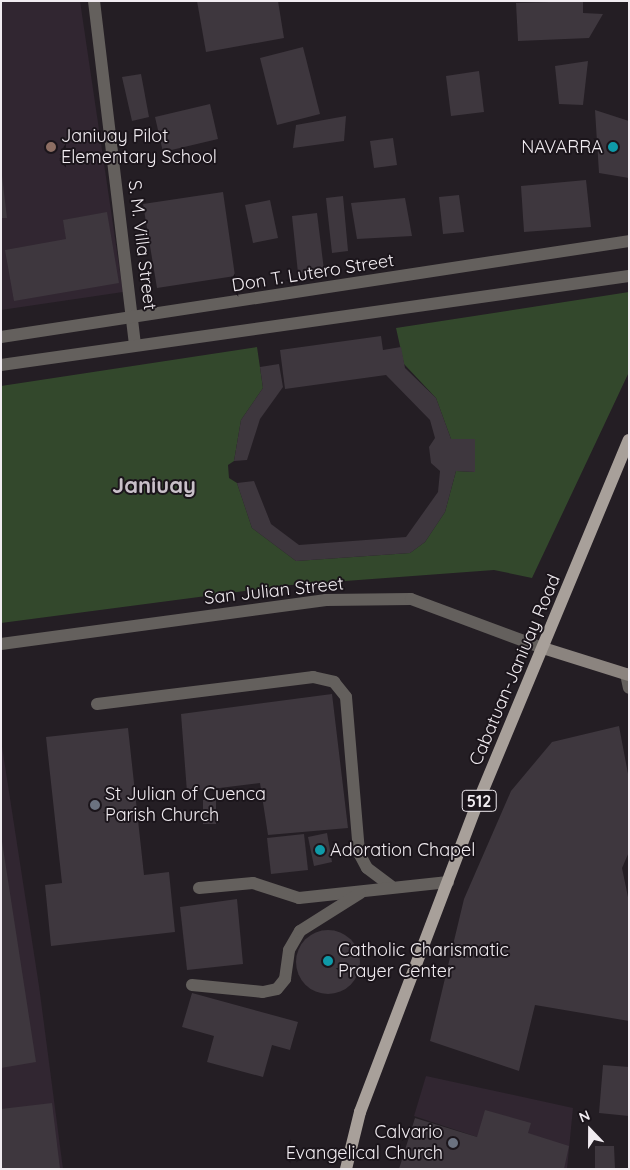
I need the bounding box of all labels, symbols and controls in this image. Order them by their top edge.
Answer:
place label: Janiuay Pilot Elementary School [61,126,217,168]
place label: NAVARRA [521,136,603,158]
marker: Janiuay Pilot Elementary School [45,141,57,153]
marker: NAVARRA [607,141,619,153]
street label: S. M. Villa Street [123,179,161,311]
street label: Don T. Lutero Street [230,250,396,296]
district label: Janiuay [112,473,196,499]
street label: Cabatuan-Janiuay Road [465,571,565,769]
street label: San Julian Street [203,573,345,609]
place label: St Julian of Cuenca Parish Church [105,784,266,826]
road number: 512 [462,788,496,814]
marker: St Julian of Cuenca Parish Church [89,799,101,811]
place label: Adoration Chapel [330,839,475,861]
marker: Adoration Chapel [314,844,326,856]
place label: Catholic Charismatic Prayer Center [338,940,509,982]
marker: Catholic Charismatic Prayer Center [322,955,334,967]
north arrow [565,1105,615,1155]
text: N [576,1106,593,1126]
place label: Calvario Evangelical Church [286,1122,443,1164]
marker: Calvario Evangelical Church [447,1137,459,1149]

